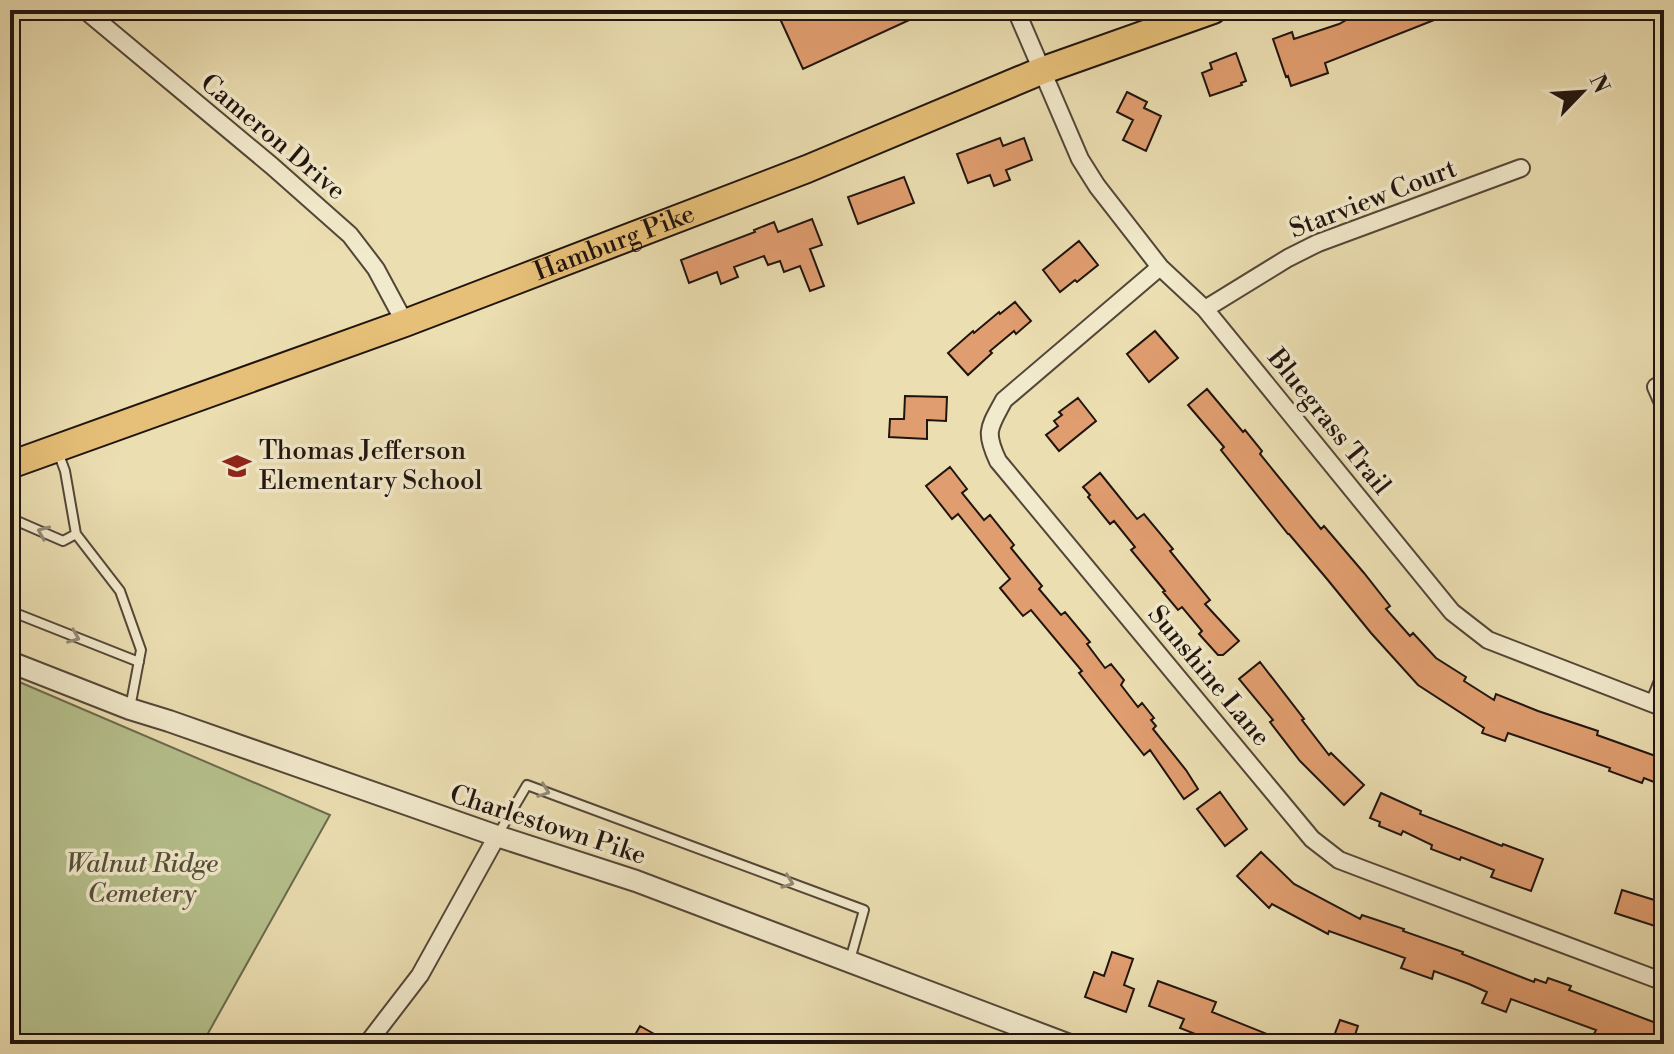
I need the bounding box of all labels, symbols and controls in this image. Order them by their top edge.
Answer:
north arrow [1542,52,1622,132]
street label: Cameron Drive [194,67,352,207]
text: N [1583,71,1615,98]
street label: Starview Court [1285,152,1461,246]
street label: Hamburg Pike [530,198,699,288]
street label: Bluegrass Trail [1260,342,1398,502]
place label: Thomas Jefferson Elementary School [259,435,483,497]
school or university icon: Thomas Jefferson Elementary School [222,451,252,481]
one-way arrow [37,526,51,542]
street label: Sunshine Lane [1141,599,1277,753]
one-way arrow [66,627,80,643]
street label: Charlestown Pike [446,778,650,872]
one-way arrow [536,781,550,798]
park label: Walnut Ridge Cemetery [66,848,218,910]
one-way arrow [780,872,794,889]

